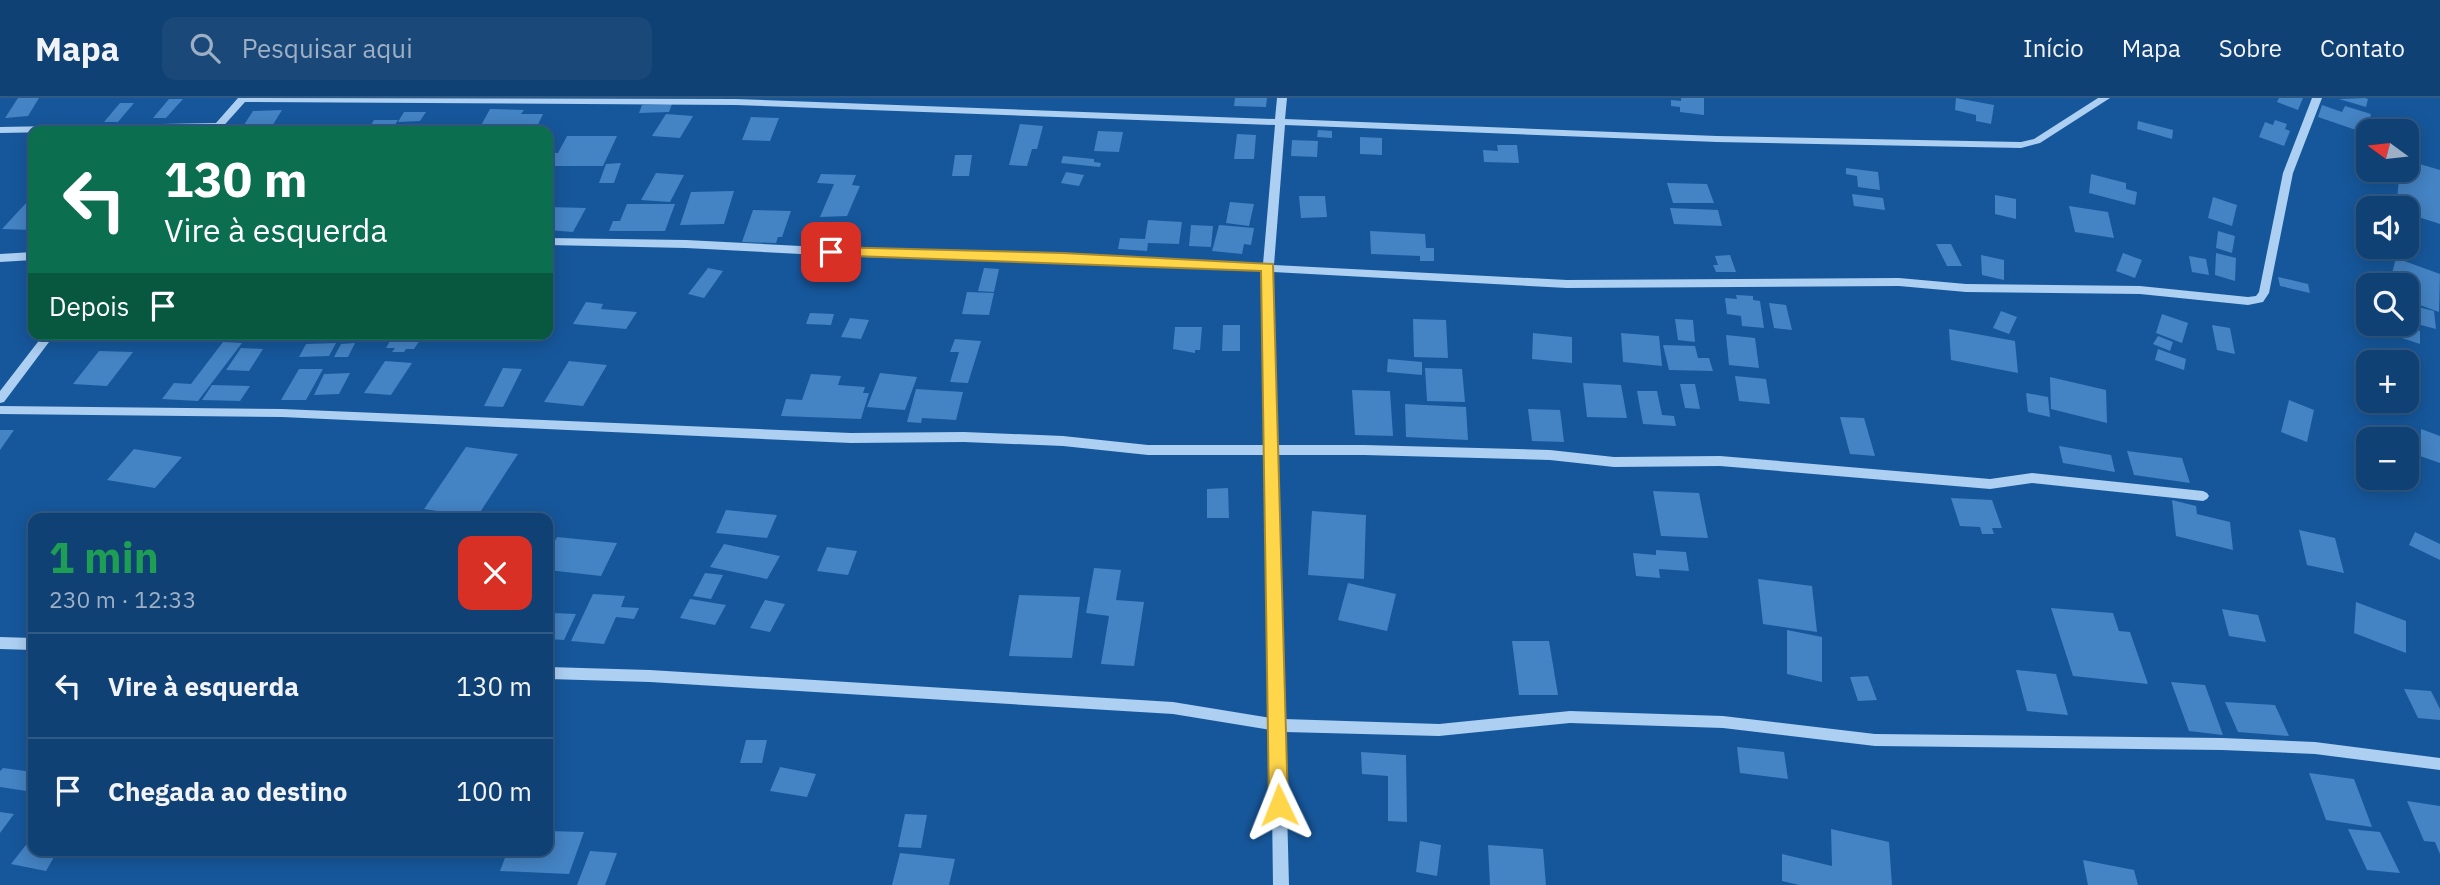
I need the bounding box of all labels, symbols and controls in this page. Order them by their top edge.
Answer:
search box [162,17,652,80]
text: Mapa [35,27,120,70]
icon: search [186,29,224,67]
text: Pesquisar aqui [242,31,413,65]
text: Início [2023,32,2084,64]
text: Mapa [2122,32,2181,64]
text: Sobre [2219,32,2282,64]
text: Contato [2320,32,2405,64]
north arrow [2356,119,2418,182]
map controls [2356,119,2419,490]
text: 130 m [164,147,308,210]
icon: left [49,154,140,245]
button: sound [2356,196,2419,259]
text: Vire à esquerda [164,209,388,251]
pin [801,222,861,282]
icon: arrive [812,233,850,271]
button: search [2356,273,2419,336]
icon: arrive [144,287,182,325]
text: Depois [49,289,130,323]
button: + [2356,350,2419,413]
button: − [2356,427,2419,490]
text: 1 min [49,530,159,585]
button: close [458,536,532,610]
text: 230 m · 12:33 [49,584,196,614]
icon: left [49,667,87,705]
text: Vire à esquerda [108,669,299,703]
text: 130 m [456,669,532,703]
position arrow [1242,768,1316,842]
icon: arrive [49,772,87,810]
text: Chegada ao destino [108,774,347,808]
text: 100 m [456,774,532,808]

